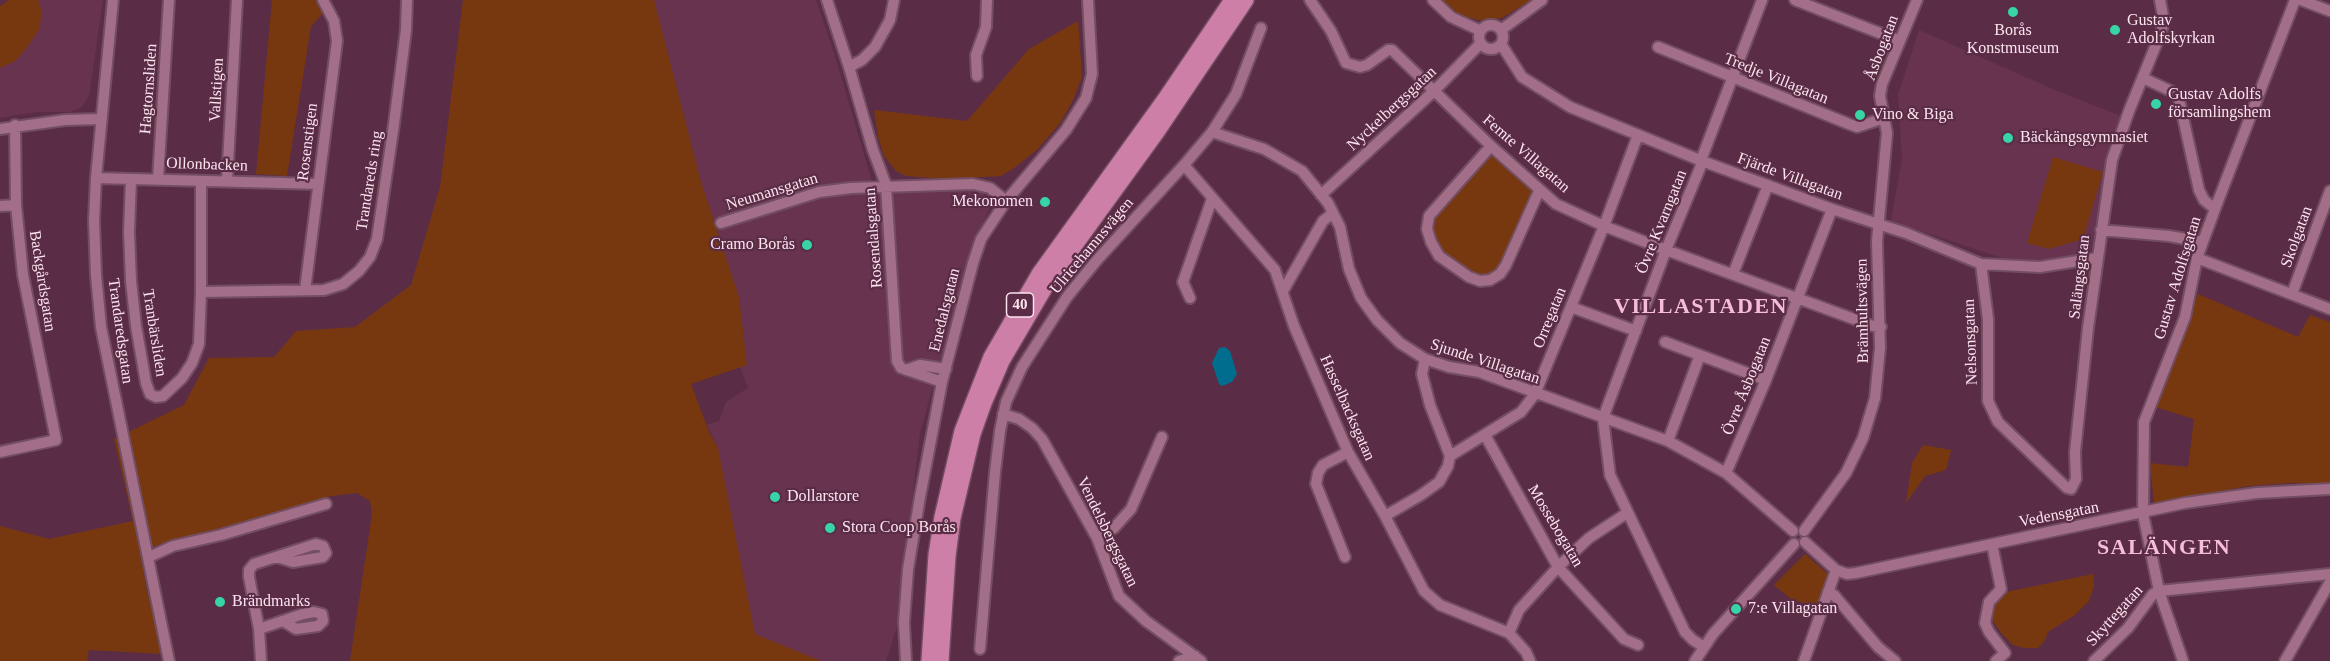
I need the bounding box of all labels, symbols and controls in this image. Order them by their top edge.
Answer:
marker: Borås Konstmuseum [2006,5,2020,19]
place label: Gustav Adolfskyrkan [2127,11,2215,49]
street label: Åsbogatan [1861,13,1903,83]
place label: Borås Konstmuseum [1967,21,2059,59]
marker: Gustav Adolfskyrkan [2108,23,2122,37]
street label: Hagtornsliden [136,43,162,135]
street label: Tredje Villagatan [1721,49,1831,109]
street label: Vallstigen [206,58,228,122]
street label: Nyckelbergsgatan [1343,63,1441,155]
place label: Gustav Adolfs församlingshem [2168,85,2271,123]
marker: Gustav Adolfs församlingshem [2149,97,2163,111]
street label: Rosenstigen [294,102,322,182]
place label: Vino & Biga [1872,105,1954,125]
marker: Vino & Biga [1853,108,1867,122]
street label: Femte Villagatan [1478,111,1574,197]
place label: Bäckängsgymnasiet [2020,128,2148,148]
street label: Trandareds ring [353,130,387,232]
marker: Bäckängsgymnasiet [2001,131,2015,145]
street label: Fjärde Villagatan [1735,149,1845,205]
street label: Ollonbacken [166,154,248,176]
street label: Övre Kvarngatan [1632,167,1692,277]
street label: Neumansgatan [724,169,820,215]
street label: Rosendalsgatan [861,187,887,289]
place label: Mekonomen [952,192,1033,212]
street label: Ulricehamnsvägen [1046,194,1138,298]
marker: Mekonomen [1038,195,1052,209]
street label: Skolgatan [2277,204,2317,270]
street label: Gustav Adolfsgatan [2150,214,2206,342]
street label: Backgårdsgatan [25,229,59,333]
street label: Salängsgatan [2065,234,2095,320]
place label: Cramo Borås [710,235,795,255]
marker: Cramo Borås [800,238,814,252]
street label: Brämhultsvägen [1852,258,1874,364]
street label: Enedalsgatan [925,266,965,354]
street label: Trandaredsgatan [103,277,137,385]
street label: Orregatan [1529,285,1571,351]
street label: Tranbärsliden [138,288,170,378]
road number: 40 [1006,293,1034,317]
district label: VILLASTADEN [1614,294,1788,320]
street label: Nelsonsgatan [1960,299,1982,385]
street label: Övre Åsbogatan [1719,334,1775,438]
street label: Sjunde Villagatan [1428,335,1542,389]
street label: Hasselbacksgatan [1315,352,1379,464]
street label: Vendelsbergsgatan [1072,474,1142,590]
street label: Mossebogatan [1523,481,1587,571]
place label: Dollarstore [787,487,859,507]
marker: Dollarstore [768,490,782,504]
street label: Vedensgatan [2017,498,2101,532]
place label: Stora Coop Borås [842,518,956,538]
marker: Stora Coop Borås [823,521,837,535]
district label: SALÄNGEN [2097,535,2231,561]
street label: Skyttegatan [2083,582,2147,650]
place label: Brändmarks [232,592,310,612]
marker: Brändmarks [213,595,227,609]
place label: 7:e Villagatan [1748,599,1837,619]
marker: 7:e Villagatan [1729,602,1743,616]

